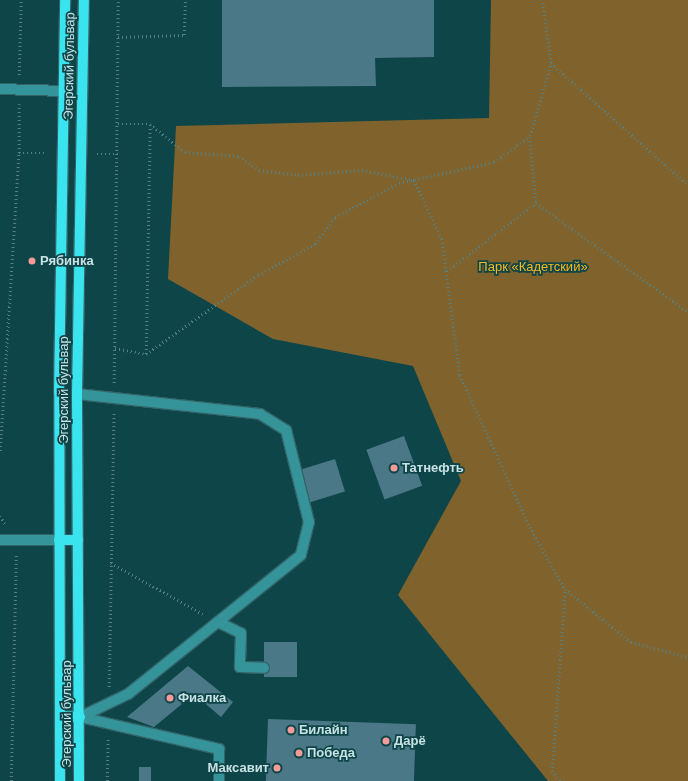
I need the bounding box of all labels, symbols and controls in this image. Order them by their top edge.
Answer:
street label: Эгерский бульвар [61,12,79,120]
place label: Рябинка [40,253,94,269]
marker: Рябинка [27,256,37,266]
park label: Парк «Кадетский» [478,259,588,275]
street label: Эгерский бульвар [56,336,72,444]
place label: Татнефть [402,460,464,476]
marker: Татнефть [389,463,399,473]
street label: Эгерский бульвар [59,660,75,768]
place label: Фиалка [178,690,226,706]
marker: Фиалка [165,693,175,703]
place label: Билайн [299,722,348,738]
marker: Билайн [286,725,296,735]
place label: Дарё [394,733,426,749]
marker: Дарё [381,736,391,746]
place label: Победа [307,745,355,761]
marker: Победа [294,748,304,758]
place label: Максавит [207,760,269,776]
marker: Максавит [272,763,282,773]

